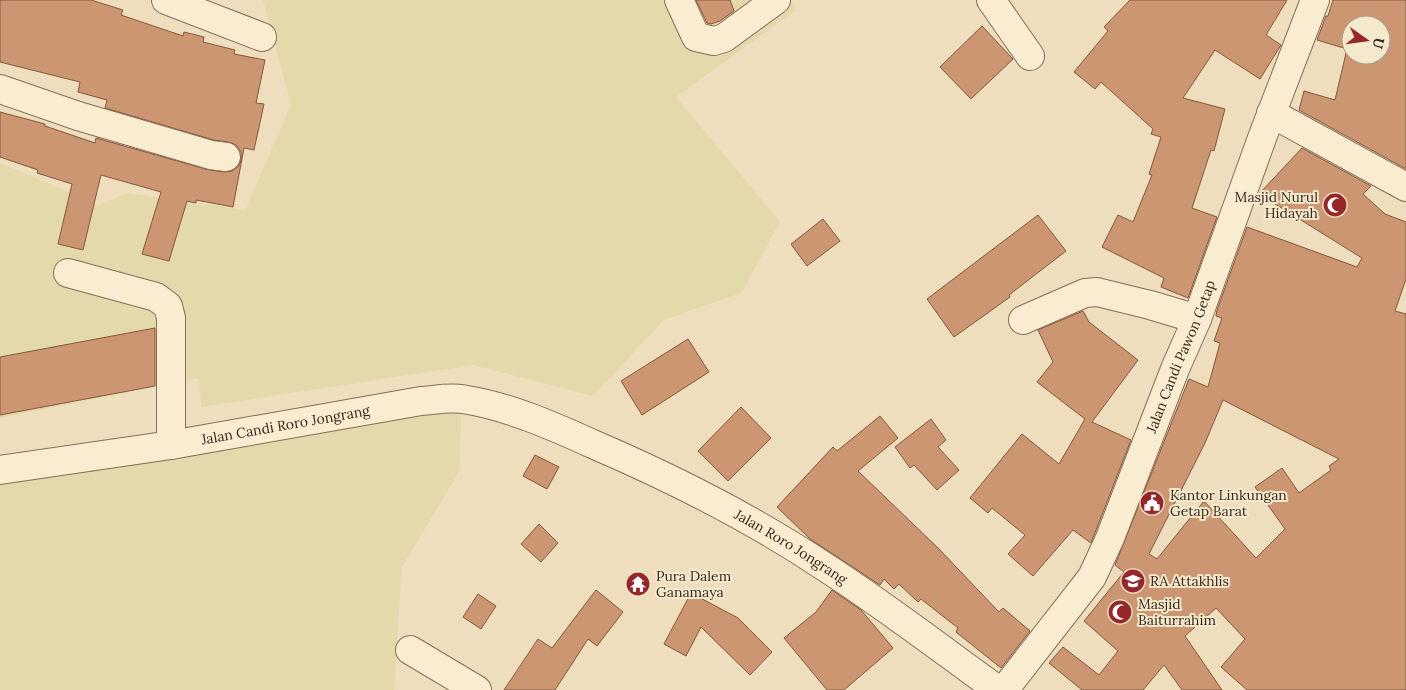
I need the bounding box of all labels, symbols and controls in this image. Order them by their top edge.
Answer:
north arrow [1341,15,1391,65]
text: U [1369,36,1389,51]
place label: Masjid Nurul Hidayah [1235,188,1318,222]
mosque icon: Masjid Nurul Hidayah [1322,192,1348,218]
street label: Jalan Candi Pawon Getap [1142,278,1219,436]
street label: Jalan Candi Roro Jongrang [199,401,371,449]
place label: Kantor Linkungan Getap Barat [1170,486,1287,520]
public building icon: Kantor Linkungan Getap Barat [1139,490,1165,516]
street label: Jalan Roro Jongrang [730,505,851,588]
place label: Pura Dalem Ganamaya [656,567,732,601]
school or university icon: RA Attakhlis [1120,568,1146,594]
temple icon: Pura Dalem Ganamaya [625,571,651,597]
place label: RA Attakhlis [1150,572,1229,590]
place label: Masjid Baiturrahim [1138,595,1216,629]
mosque icon: Masjid Baiturrahim [1107,599,1133,625]

